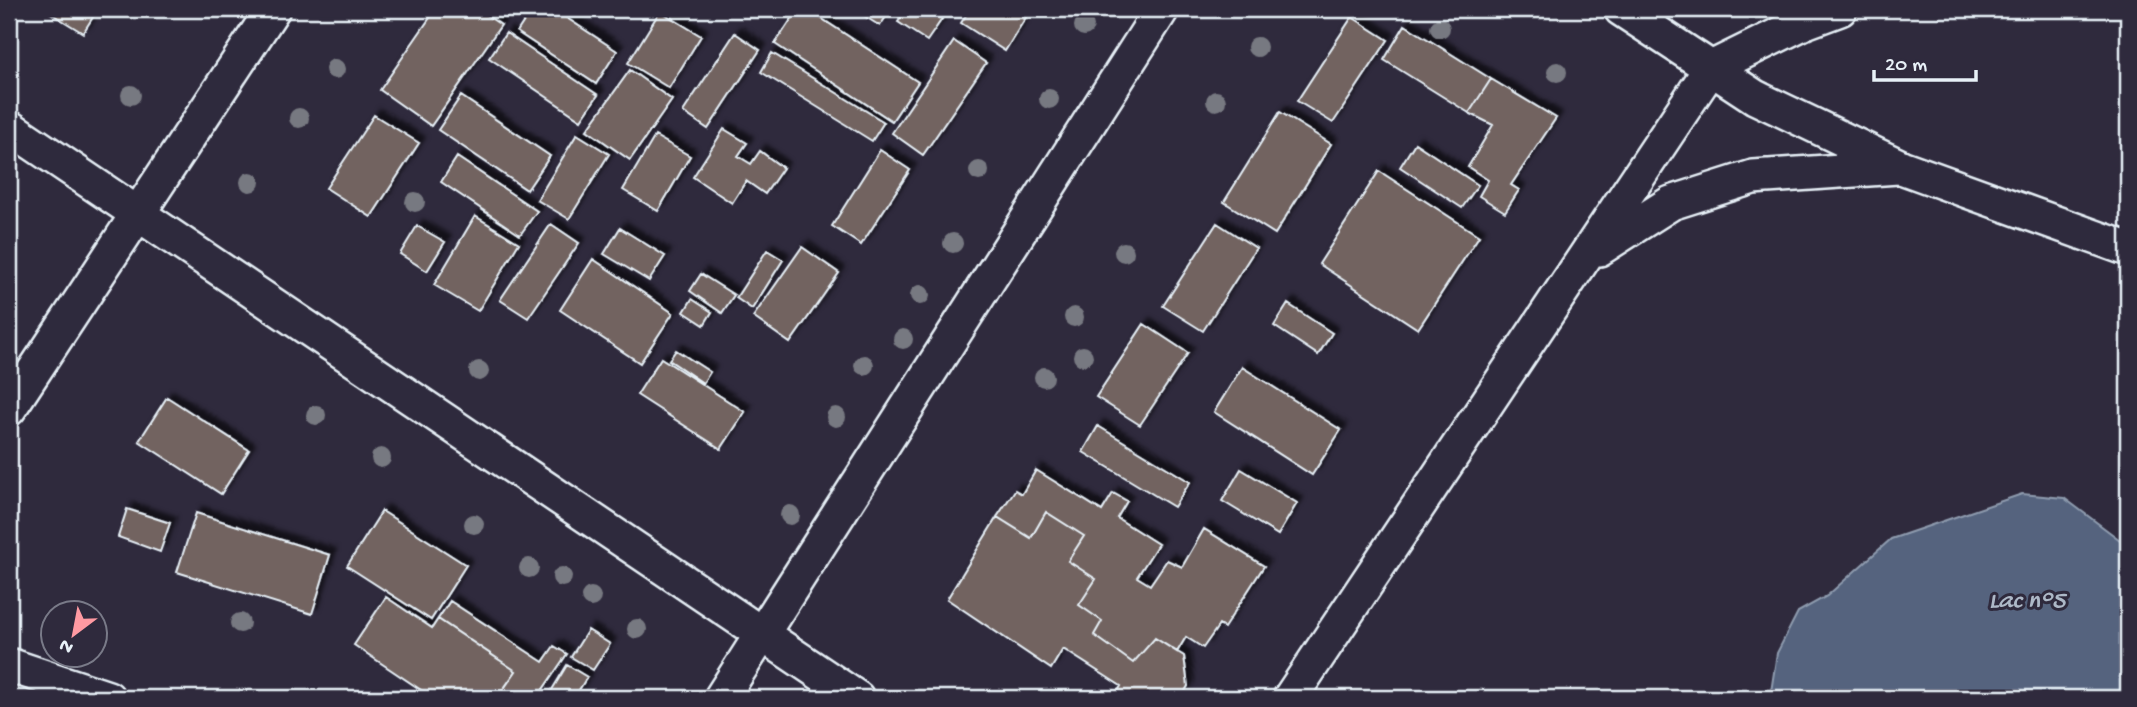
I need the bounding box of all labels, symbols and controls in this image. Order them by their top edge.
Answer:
scale bar [1874,38,1976,82]
text: 20 m [1885,54,1927,79]
water label: Lac n°5 [1989,587,2068,618]
north arrow [38,598,108,668]
text: N [55,632,78,658]

